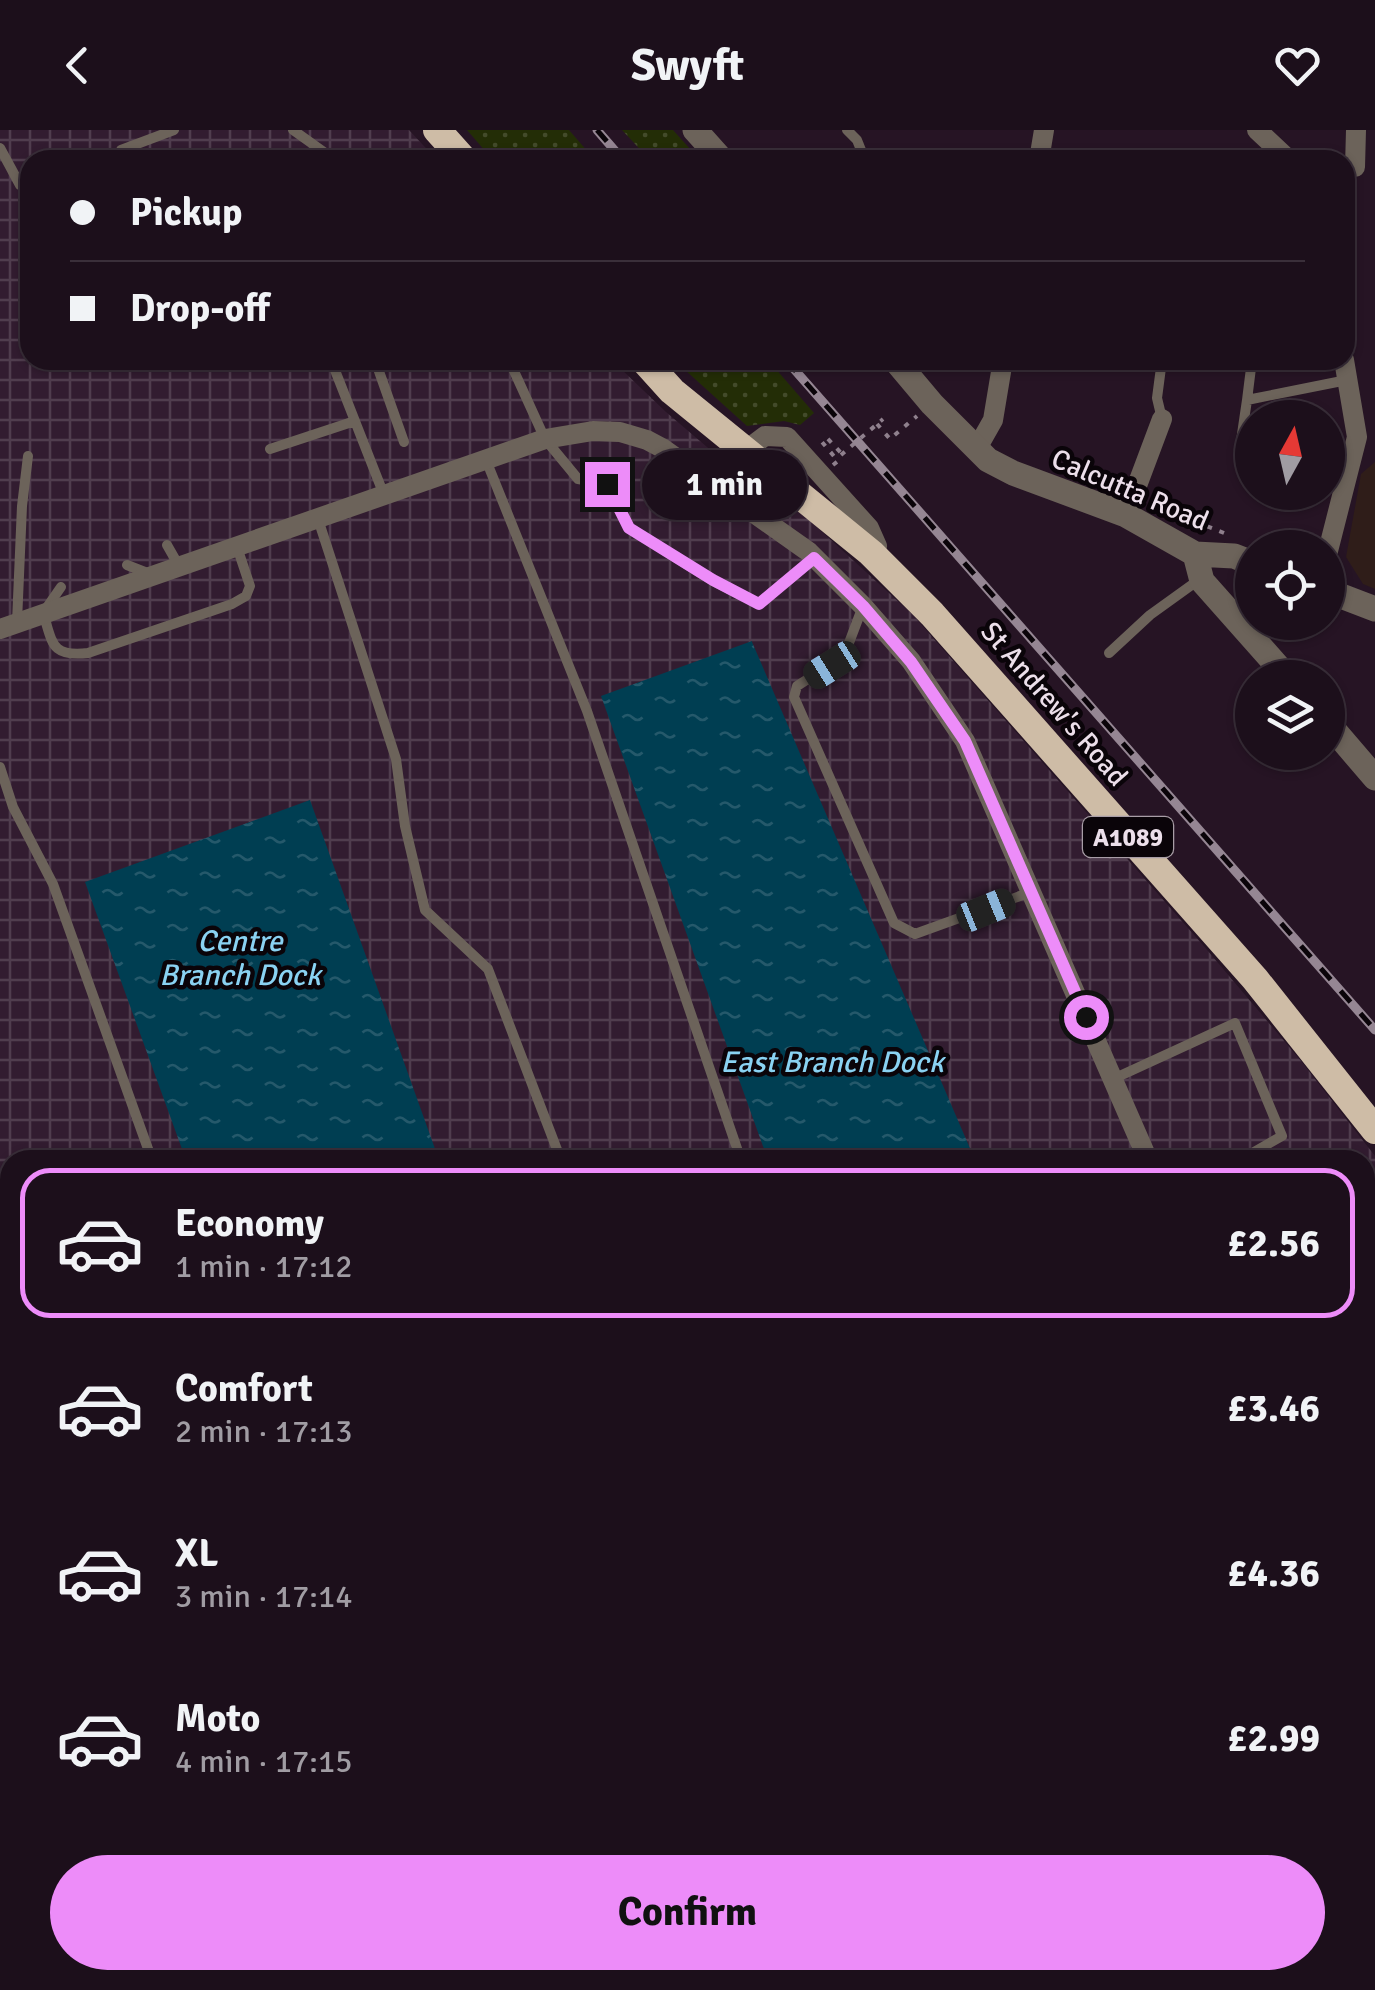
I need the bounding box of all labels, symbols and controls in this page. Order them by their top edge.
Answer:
icon: back [50,38,105,93]
text: Swyft [631,38,744,93]
icon: heart [1270,38,1325,93]
text: Pickup [130,189,242,236]
text: Drop-off [130,285,270,332]
north arrow [1235,400,1345,510]
map controls [1235,400,1345,770]
street label: Calcutta Road [1046,442,1214,538]
callout: 1 min [642,449,807,519]
route end [585,462,630,507]
text: 1 min [686,465,763,504]
button: locate [1235,530,1345,640]
street label: St Andrew's Road [973,615,1135,793]
car [799,636,865,694]
button: layers [1235,660,1345,770]
road number: A1089 [1083,817,1173,857]
car [953,885,1019,935]
water label: Centre Branch Dock [159,923,324,994]
route start [1064,995,1109,1040]
water label: East Branch Dock [720,1044,947,1081]
icon: car [55,1198,145,1288]
text: Economy [175,1200,324,1247]
text: £2.56 [1227,1220,1320,1267]
text: 1 min · 17:12 [175,1247,353,1286]
icon: car [55,1363,145,1453]
text: Comfort [175,1365,313,1412]
text: £3.46 [1227,1385,1320,1432]
text: 2 min · 17:13 [175,1412,353,1451]
icon: car [55,1528,145,1618]
text: XL [175,1530,218,1577]
text: £4.36 [1227,1550,1320,1597]
text: 3 min · 17:14 [175,1577,353,1616]
icon: car [55,1693,145,1783]
text: Moto [175,1695,260,1742]
text: £2.99 [1227,1715,1320,1762]
text: 4 min · 17:15 [175,1742,353,1781]
button: Confirm [50,1855,1325,1970]

